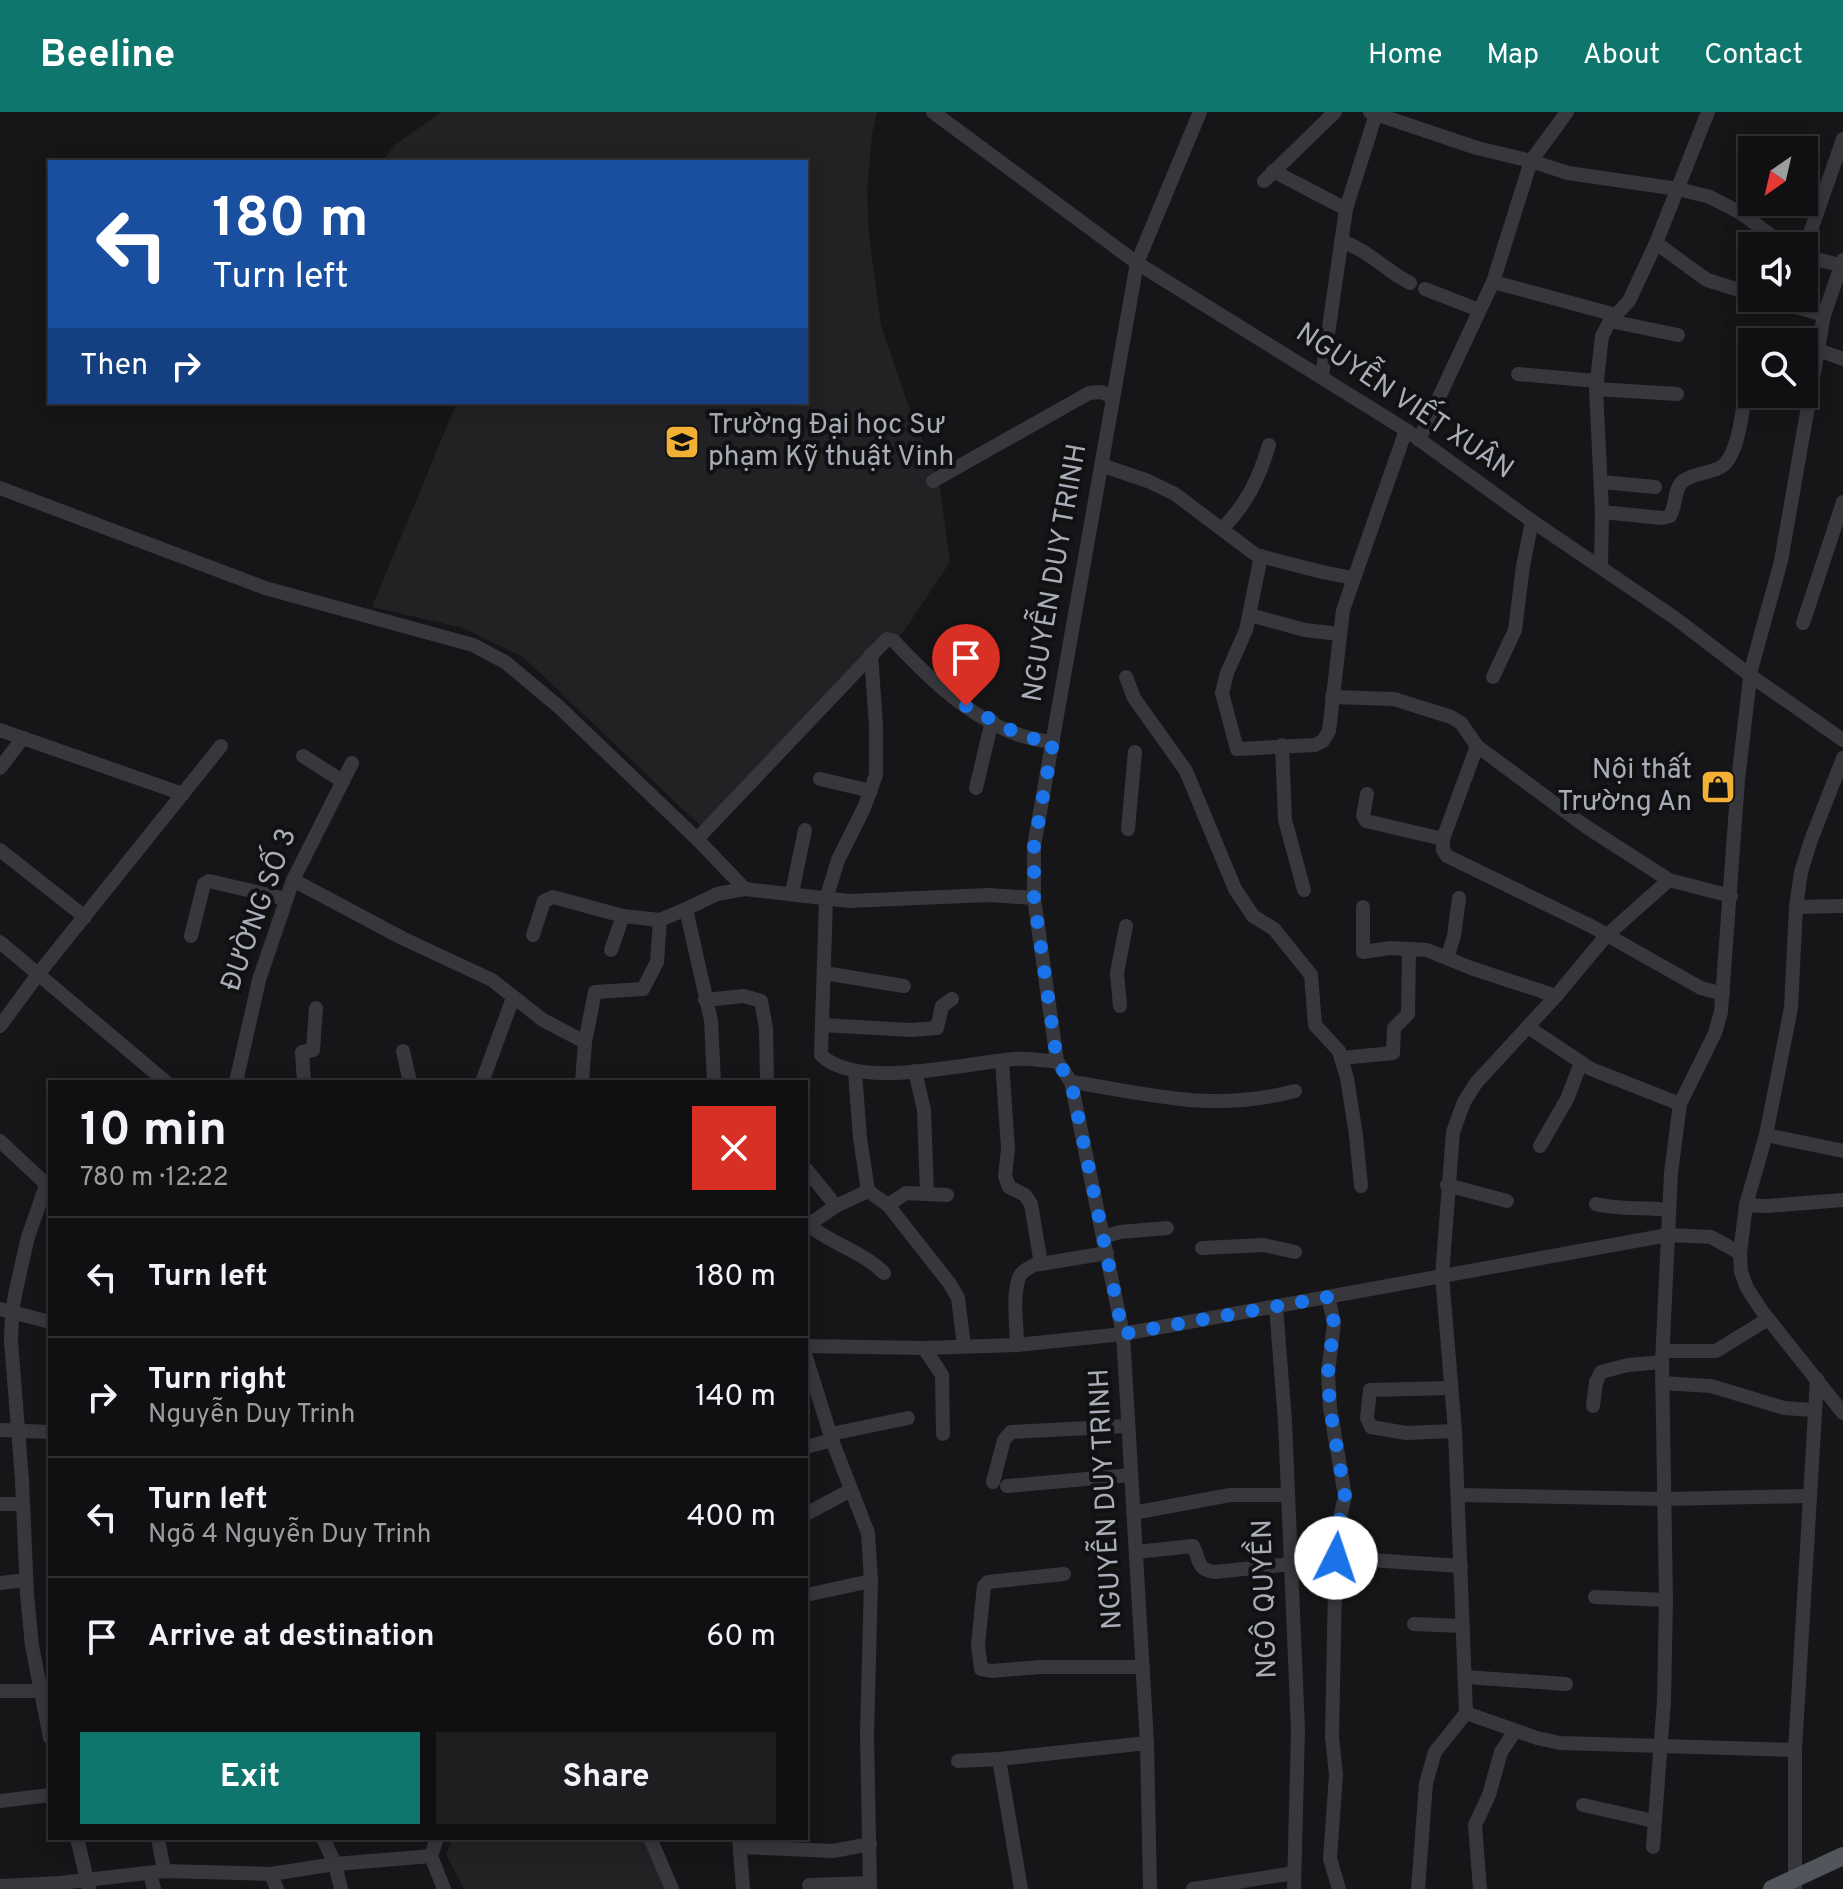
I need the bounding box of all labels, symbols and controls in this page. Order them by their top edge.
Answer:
text: Beeline [40,32,175,81]
text: Home [1368,38,1442,74]
text: Map [1486,38,1539,74]
text: About [1583,38,1660,74]
text: Contact [1704,38,1803,74]
north arrow [1738,136,1818,216]
map controls [1738,136,1818,408]
text: 180 m [212,186,369,256]
icon: left [80,192,184,296]
button: sound [1738,232,1818,312]
text: Turn left [212,255,349,301]
street label: NGUYỄN VIẾT XUÂN [1288,310,1524,488]
button: search [1738,328,1818,408]
icon: right [164,344,208,388]
text: Then [80,348,148,385]
place label: Trường Đại học Sư phạm Kỹ thuật Vinh [708,408,954,476]
school or university icon: Trường Đại học Sư phạm Kỹ thuật Vinh [663,423,701,461]
street label: NGUYỄN DUY TRINH [1009,440,1096,705]
pin [932,624,1000,706]
icon: arrive [944,636,988,680]
place label: Nội thất Trường An [1557,752,1692,821]
shop icon: Nội thất Trường An [1699,768,1737,806]
street label: ĐƯỜNG SỐ 3 [208,822,306,996]
text: 10 min [80,1102,227,1162]
button: close [692,1106,776,1190]
text: 780 m · 12:22 [80,1162,229,1195]
icon: left [80,1255,124,1299]
text: Turn left [148,1259,268,1296]
text: 180 m [695,1259,776,1296]
text: Turn right [148,1362,286,1399]
street label: NGUYỄN DUY TRINH [1075,1368,1132,1631]
icon: right [80,1375,124,1419]
text: 140 m [695,1379,776,1416]
text: Nguyễn Duy Trinh [148,1399,355,1432]
text: Turn left [148,1482,268,1519]
icon: left [80,1495,124,1539]
text: 400 m [687,1499,776,1536]
position arrow [1294,1516,1378,1600]
text: Ngõ 4 Nguyễn Duy Trinh [148,1519,431,1552]
street label: NGÔ QUYỀN [1239,1519,1287,1680]
icon: arrive [80,1615,124,1659]
text: Arrive at destination [148,1619,434,1656]
text: 60 m [706,1619,776,1656]
button: Exit [80,1732,420,1824]
button: Share [436,1732,776,1824]

